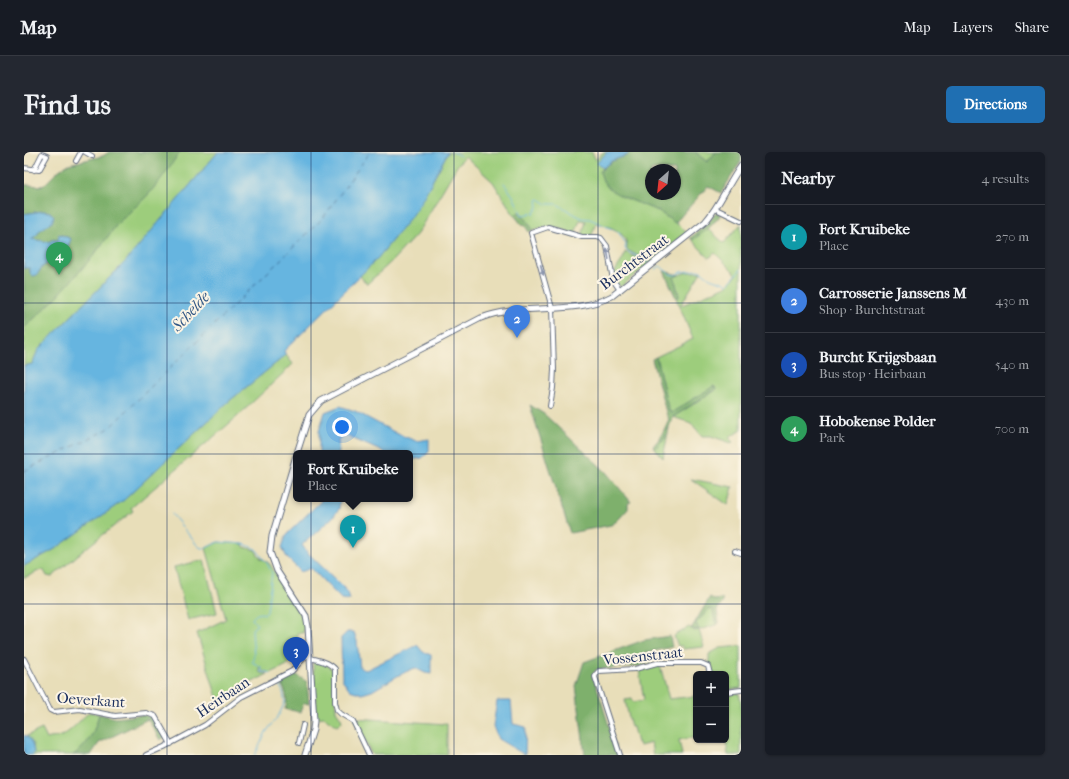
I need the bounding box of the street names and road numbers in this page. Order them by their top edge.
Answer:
street label: Burchtstraat [596,230,672,294]
street label: Vossenstraat [601,643,684,669]
street label: Heirbaan [193,673,253,721]
street label: Oeverkant [56,689,126,711]

